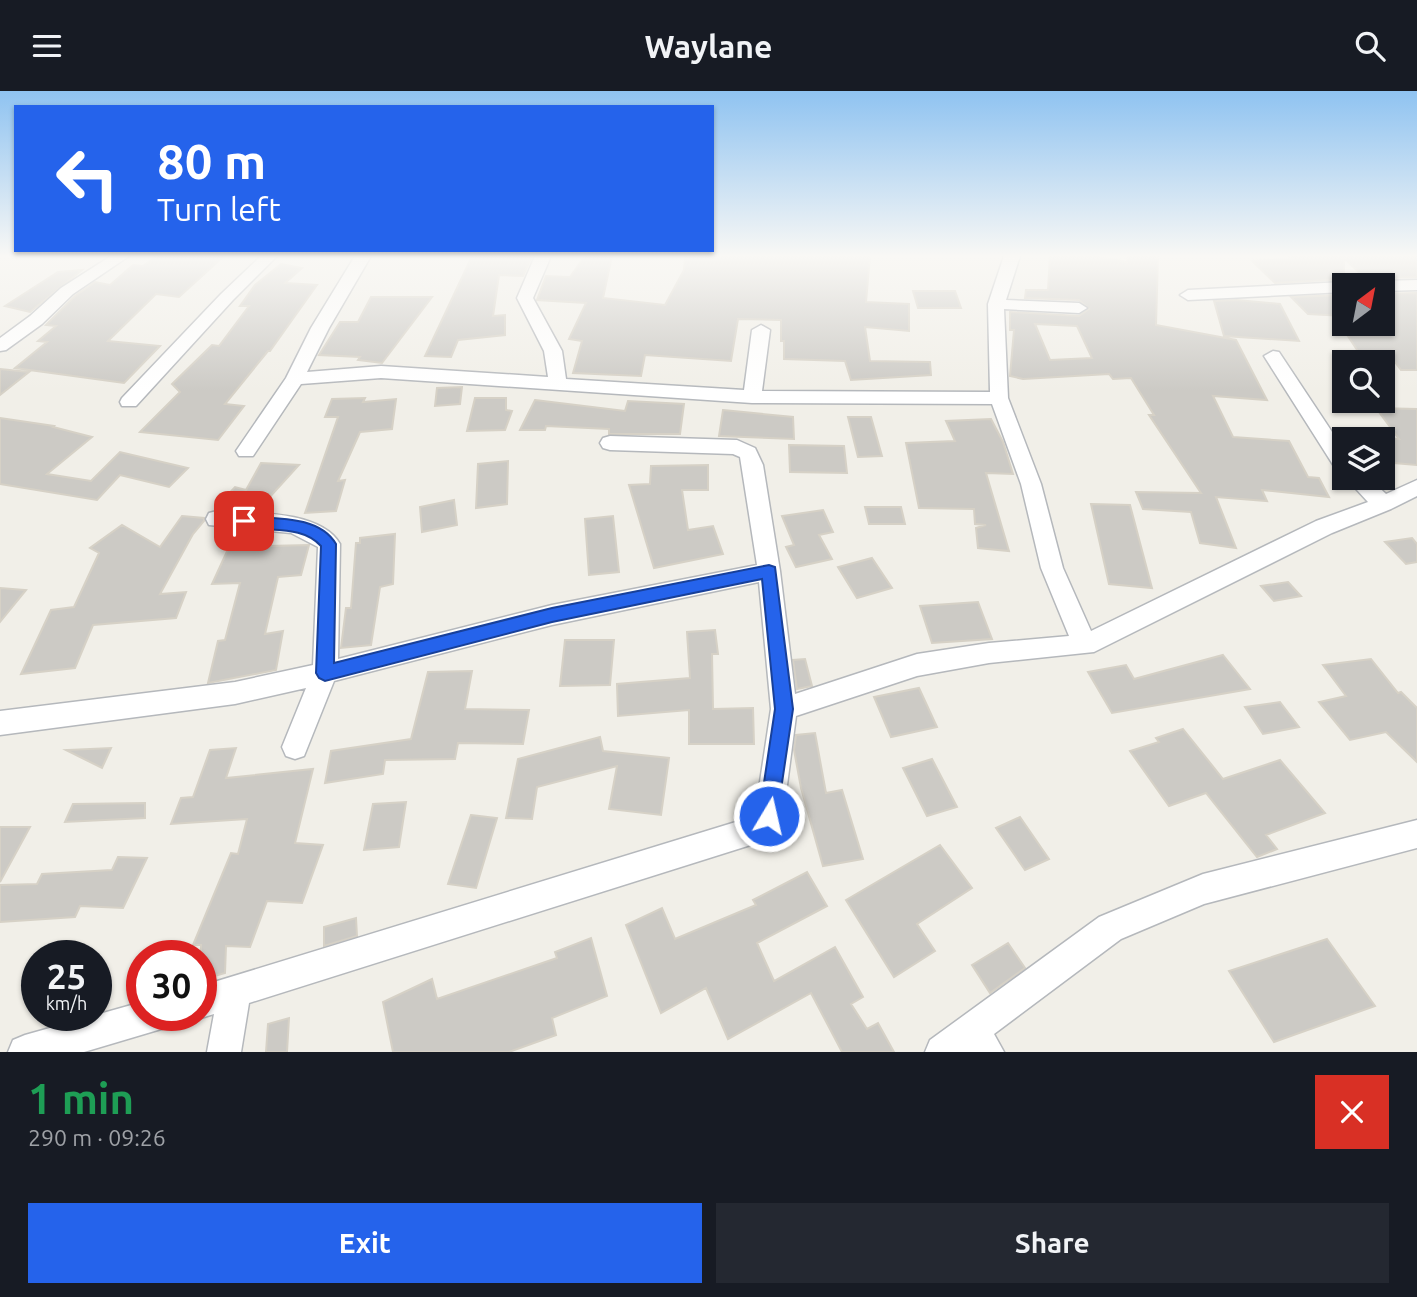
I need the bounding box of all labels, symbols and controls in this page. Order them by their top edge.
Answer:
icon: menu [28,27,66,65]
icon: search [1351,27,1389,65]
text: Waylane [645,28,772,64]
icon: left [42,133,133,224]
text: 80 m [157,133,266,188]
text: Turn left [157,191,281,227]
north arrow [1332,273,1395,336]
map controls [1332,273,1395,490]
button: search [1332,350,1395,413]
button: layers [1332,427,1395,490]
pin [214,491,274,551]
icon: arrive [225,502,263,540]
position arrow [732,779,806,853]
speed limit sign: 30 [126,940,217,1031]
text: 25 [47,956,86,996]
text: km/h [46,993,87,1013]
text: 1 min [28,1075,134,1122]
button: close [1315,1075,1389,1149]
text: 290 m · 09:26 [28,1125,166,1150]
button: Exit [28,1203,702,1283]
button: Share [716,1203,1389,1283]

